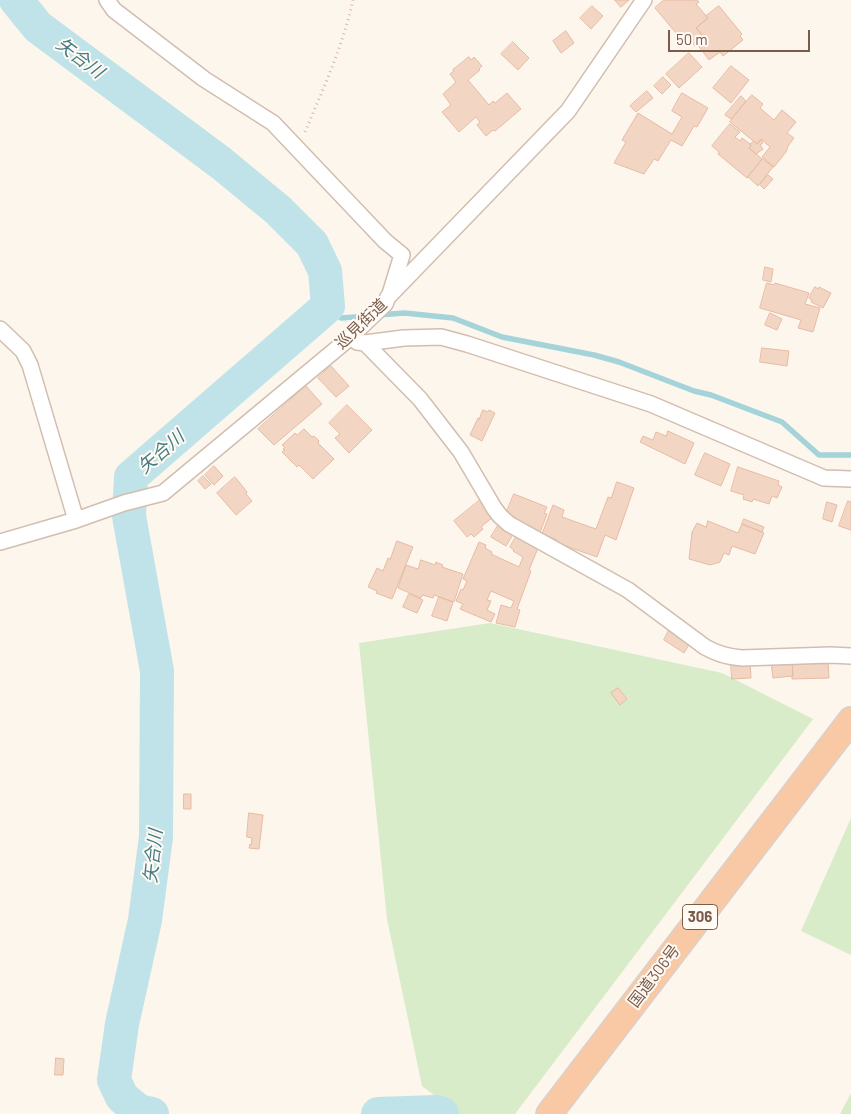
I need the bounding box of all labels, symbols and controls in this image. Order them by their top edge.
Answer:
scale bar [671,20,814,52]
text: 50 m [676,30,708,48]
water label: 矢合川 [52,33,108,83]
street label: 巡見街道 [331,295,391,353]
water label: 矢合川 [134,426,188,478]
water label: 矢合川 [139,828,167,884]
road number: 306 [682,904,718,930]
street label: 国道306号 [624,941,684,1011]

